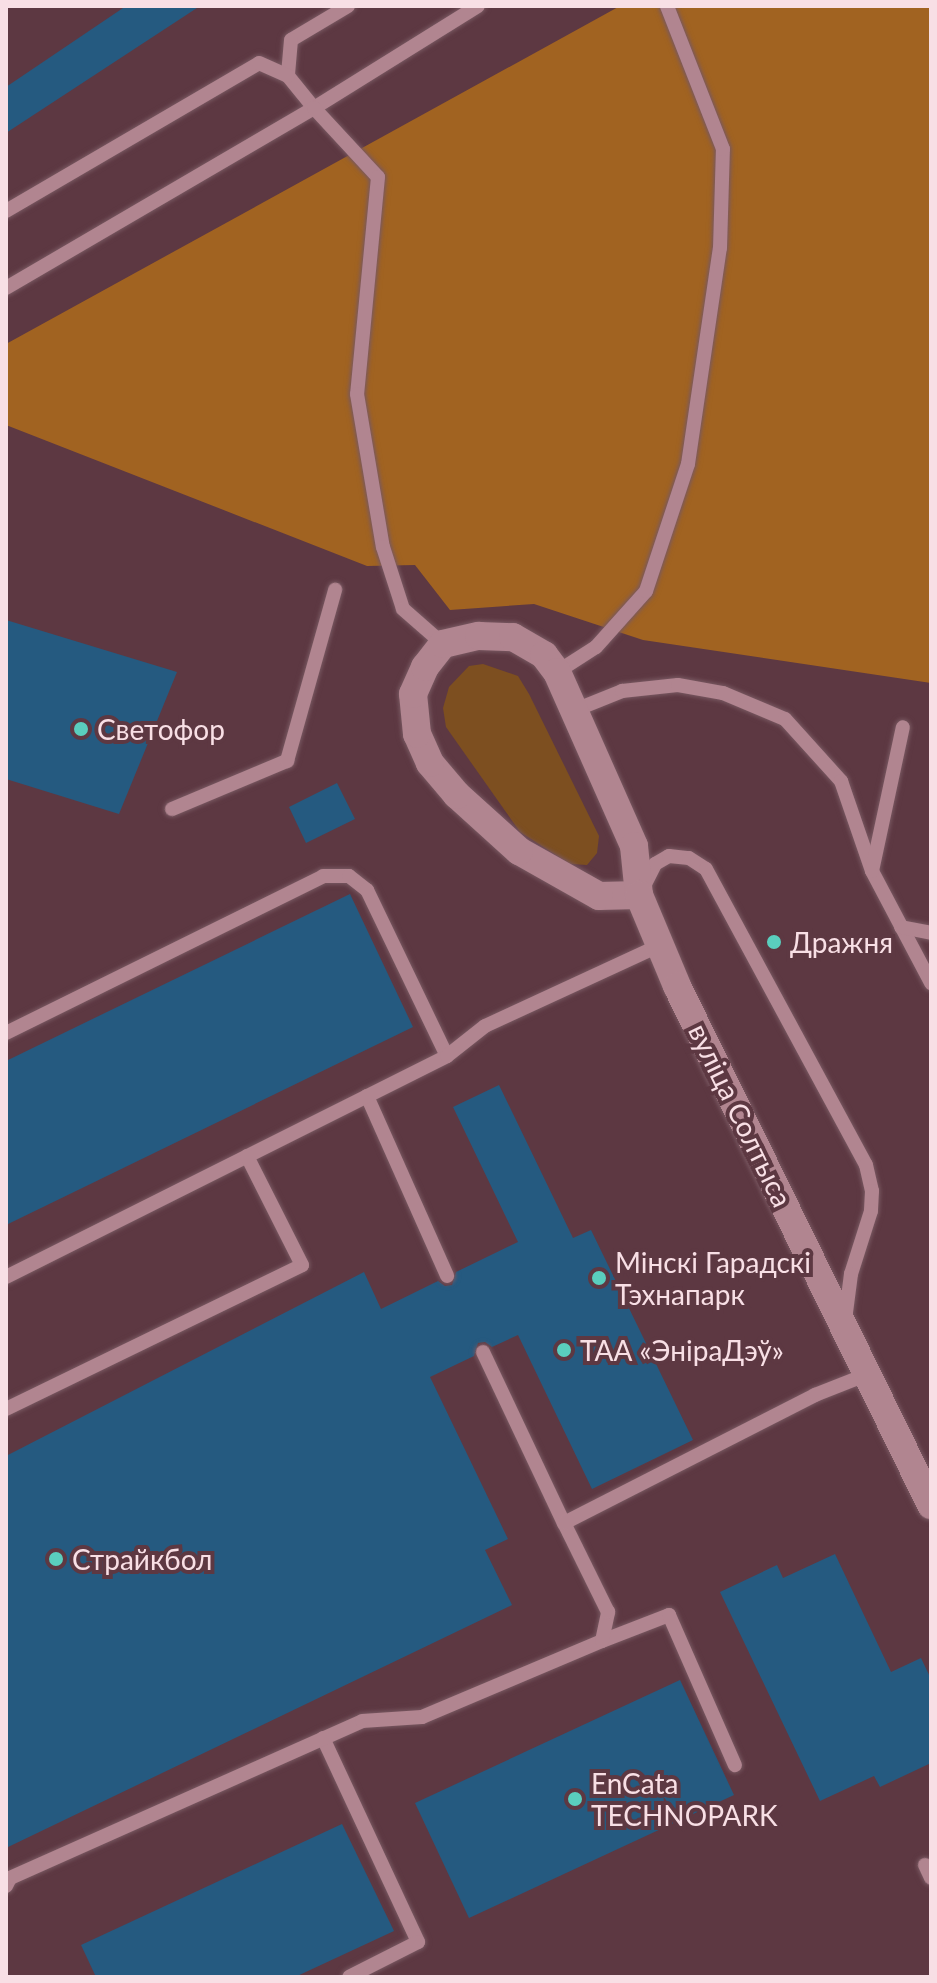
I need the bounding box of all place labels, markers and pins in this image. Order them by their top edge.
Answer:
place label: Светофор [97,712,225,746]
marker: Светофор [72,720,90,738]
place label: Дражня [790,925,893,959]
marker: Дражня [765,933,783,951]
place label: Мінскі Гарадскі Тэхнапарк [615,1245,811,1311]
marker: Мінскі Гарадскі Тэхнапарк [590,1269,608,1287]
place label: ТАА «ЭніраДэў» [580,1333,784,1367]
marker: ТАА «ЭніраДэў» [555,1341,573,1359]
place label: Страйкбол [72,1542,212,1576]
marker: Страйкбол [47,1550,65,1568]
place label: EnCata TECHNOPARK [591,1766,778,1832]
marker: EnCata TECHNOPARK [566,1790,584,1808]

